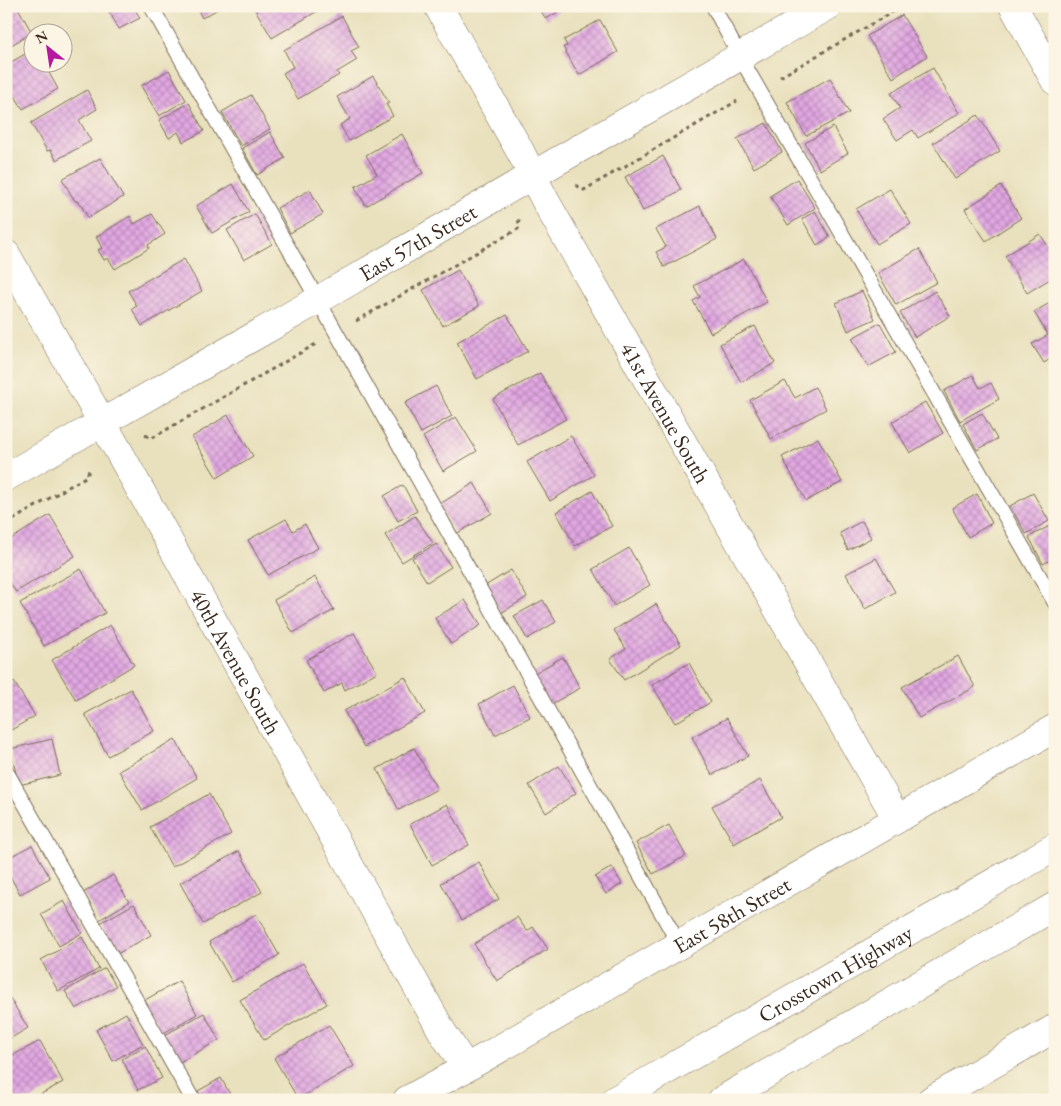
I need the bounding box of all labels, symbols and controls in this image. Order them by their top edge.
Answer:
north arrow [22,22,72,72]
text: N [32,26,51,47]
street label: East 57th Street [354,196,482,288]
street label: 41st Avenue South [614,337,717,488]
street label: 40th Avenue South [184,584,288,740]
street label: East 58th Street [668,869,796,960]
street label: Crosstown Highway [753,917,918,1029]

